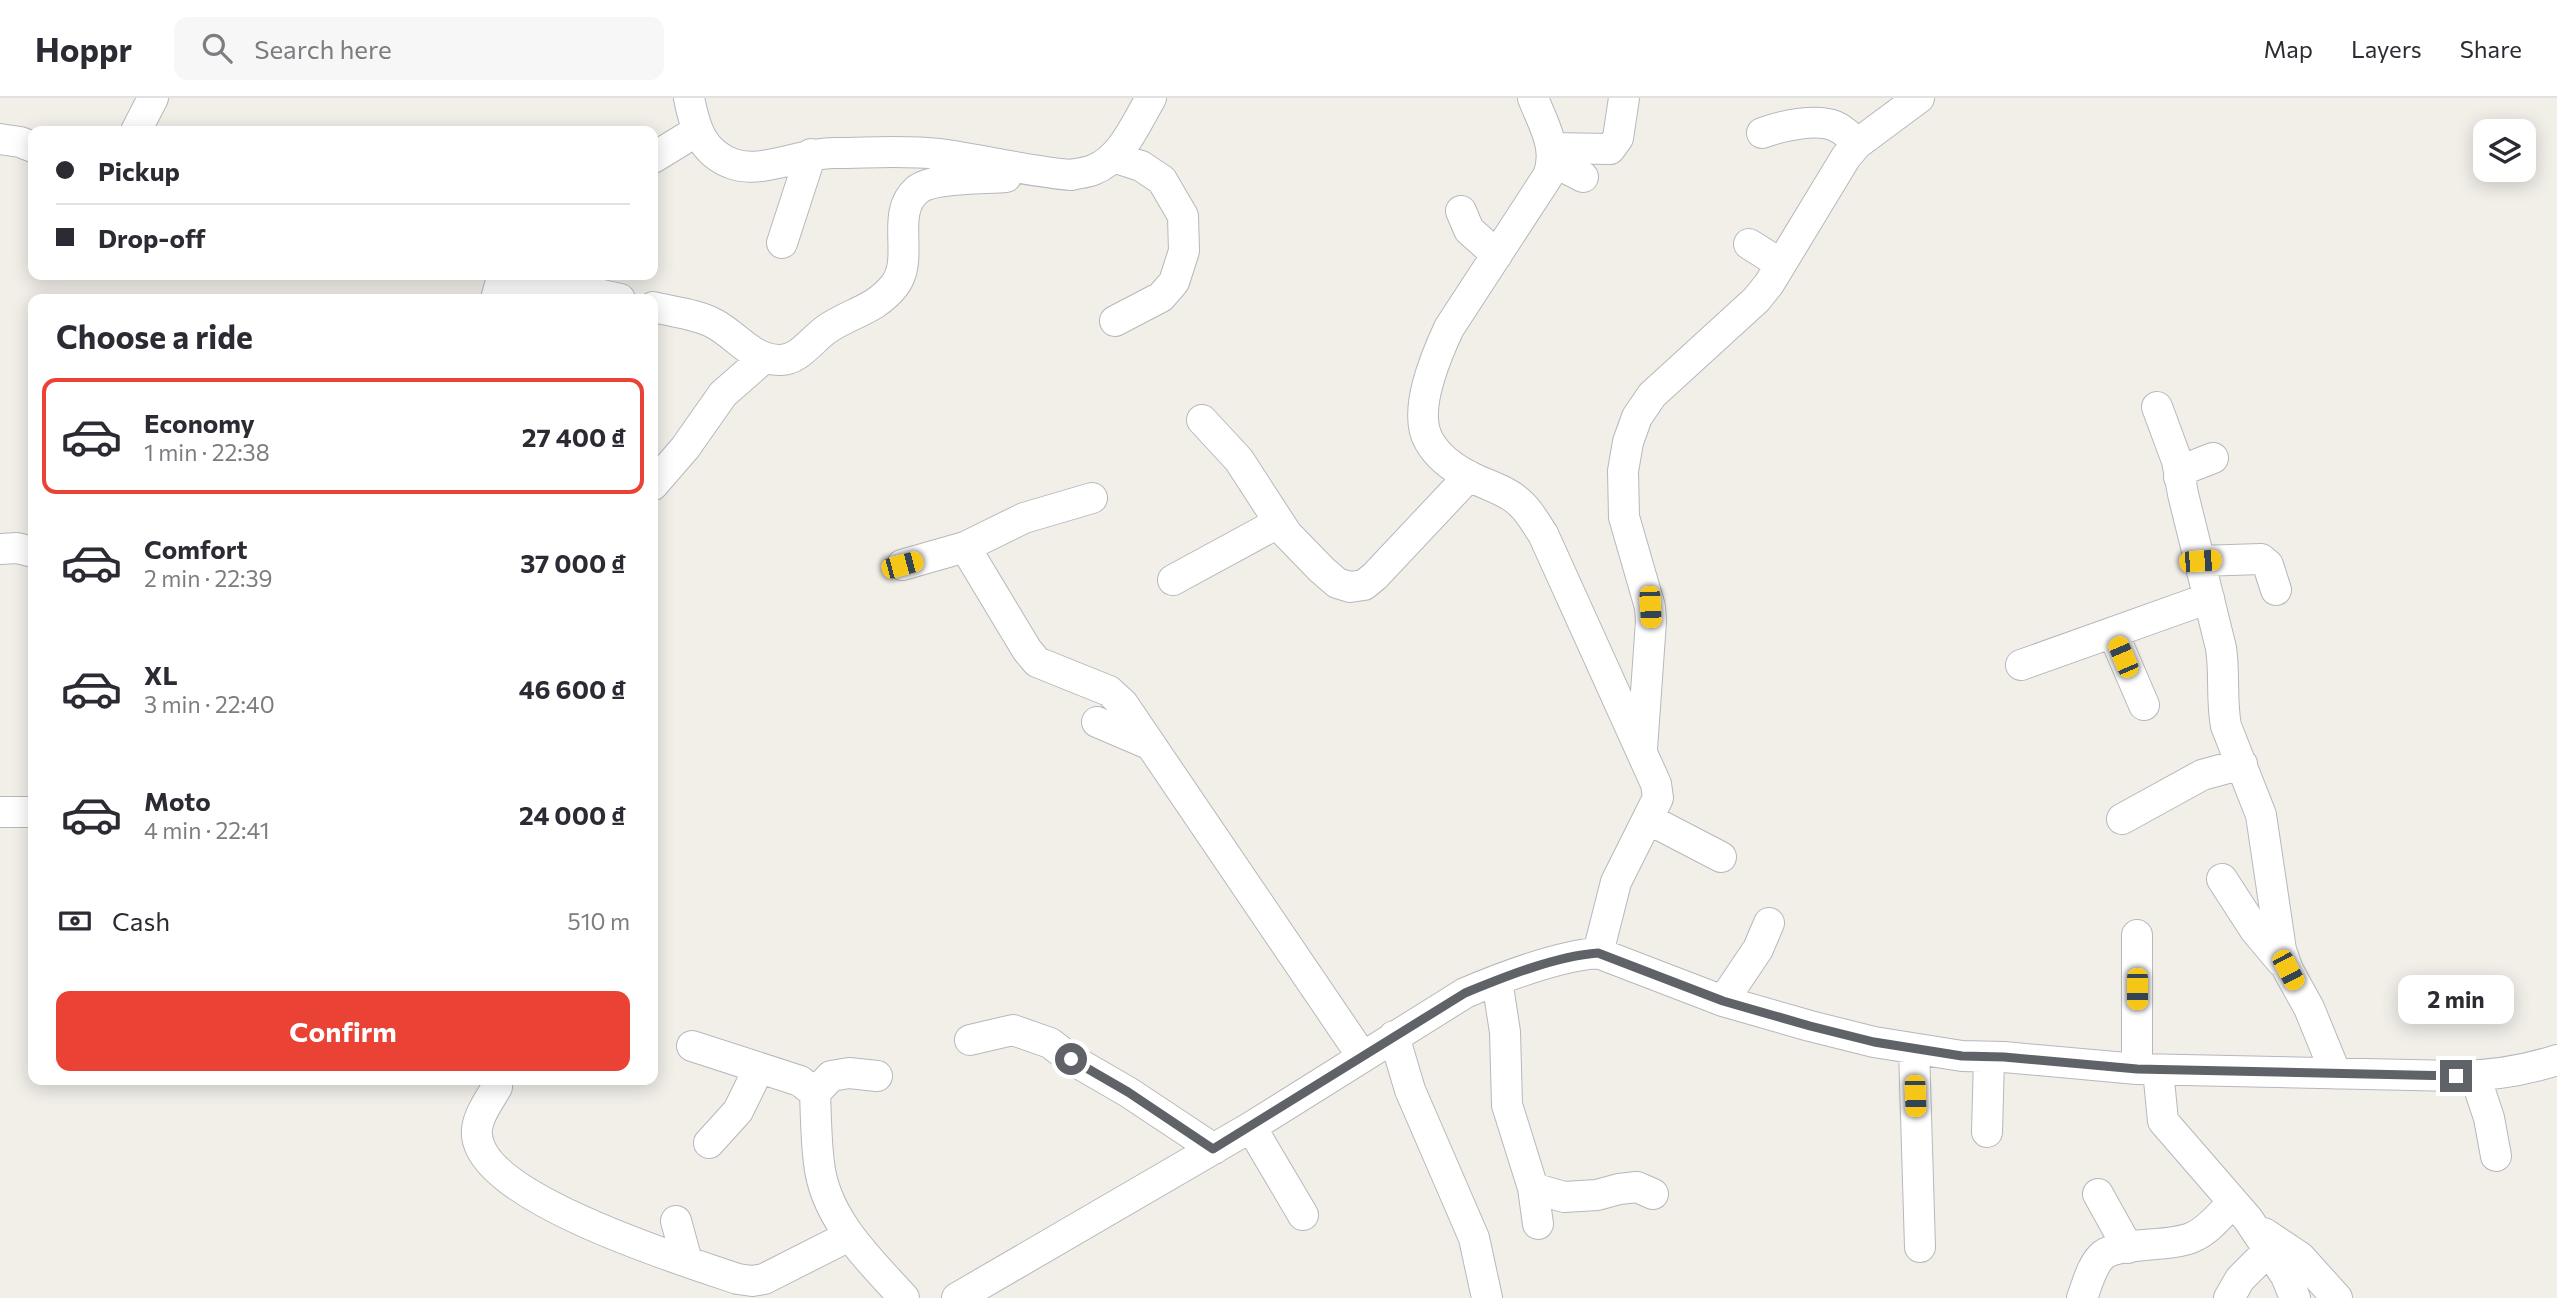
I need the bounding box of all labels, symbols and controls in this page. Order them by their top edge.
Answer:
search box [174,17,664,80]
text: Hoppr [35,28,132,69]
icon: search [198,29,236,67]
text: Search here [254,33,392,64]
text: Map [2264,34,2313,63]
text: Layers [2351,34,2422,63]
text: Share [2460,34,2522,63]
map controls [2473,119,2536,182]
button: layers [2473,119,2536,182]
text: Pickup [98,155,180,186]
text: Drop-off [98,222,205,253]
text: Choose a ride [56,316,253,356]
icon: car [60,405,123,468]
text: Economy [144,407,255,438]
text: 27 400 ₫ [522,421,626,452]
text: 1 min · 22:38 [144,438,270,466]
icon: car [60,531,123,594]
text: Comfort [144,533,247,564]
text: 37 000 ₫ [520,547,626,578]
car [879,549,926,581]
car [2179,549,2222,573]
text: 2 min · 22:39 [144,564,273,592]
car [1639,585,1662,629]
car [2106,634,2141,680]
icon: car [60,657,123,720]
text: XL [144,659,178,690]
text: 46 600 ₫ [519,673,626,704]
text: 3 min · 22:40 [144,690,275,718]
icon: car [60,783,123,846]
text: Moto [144,785,211,816]
text: 24 000 ₫ [519,799,626,830]
text: 4 min · 22:41 [144,816,269,844]
icon: cash [56,902,94,940]
text: Cash [112,905,170,936]
text: 510 m [567,907,630,935]
car [2269,947,2308,993]
car [2127,968,2148,1010]
callout: 2 min [2398,974,2514,1024]
text: 2 min [2427,985,2485,1013]
button: Confirm [56,991,630,1071]
route start [1055,1043,1087,1075]
route end [2440,1060,2472,1092]
car [1904,1075,1927,1117]

